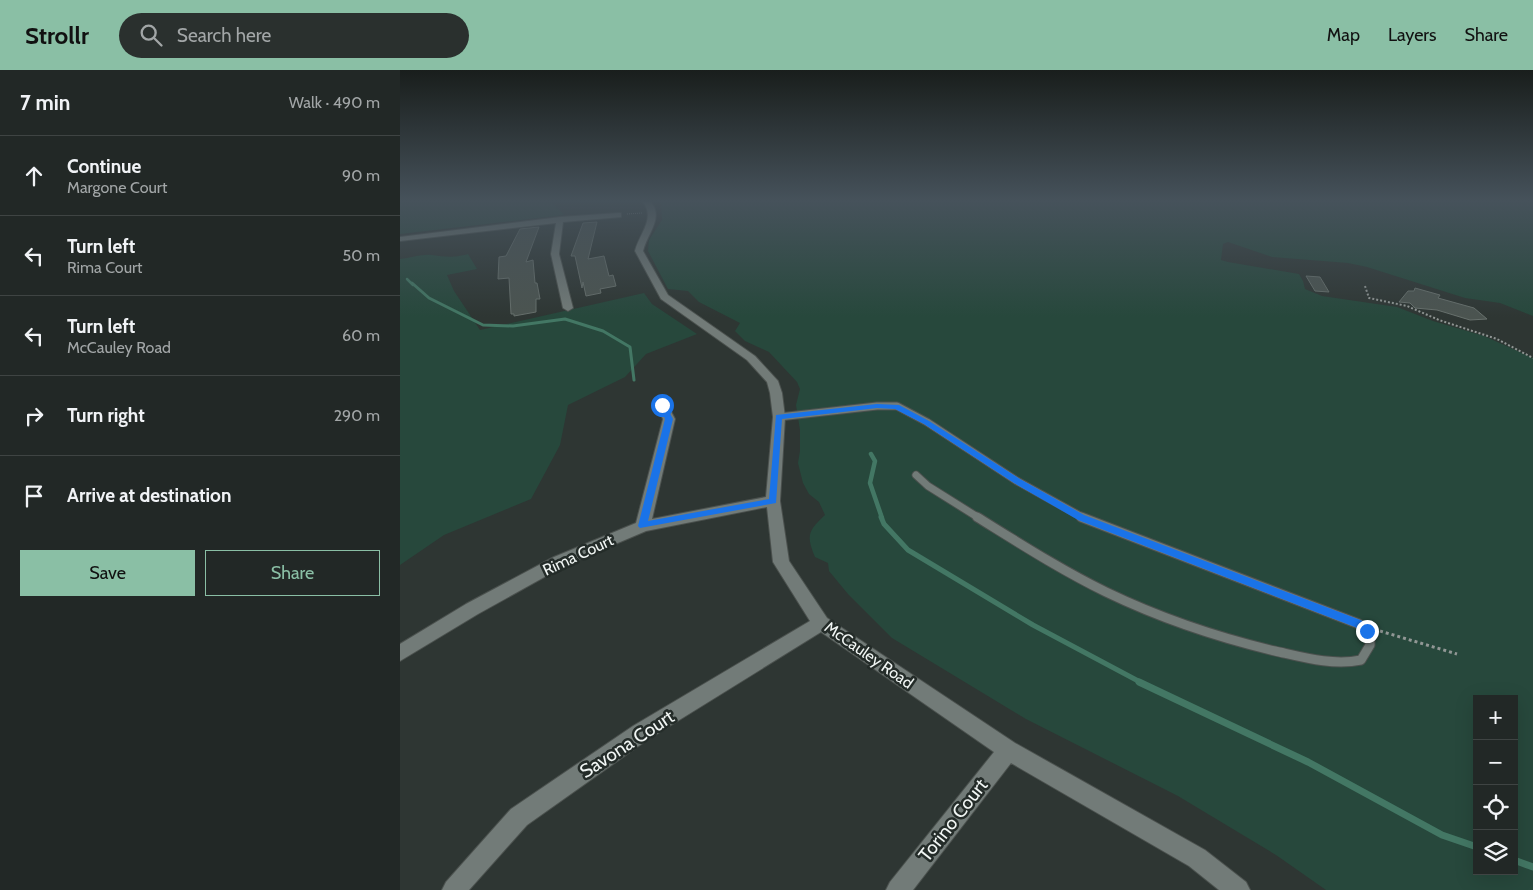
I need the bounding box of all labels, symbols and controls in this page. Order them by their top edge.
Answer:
search box [119,13,469,58]
text: Strollr [25,21,89,50]
icon: search [137,21,165,49]
text: Search here [177,24,271,47]
text: Map [1327,24,1360,46]
text: Layers [1388,24,1437,46]
text: Share [1465,24,1508,46]
text: 7 min [20,90,70,115]
text: Walk · 490 m [289,93,380,112]
text: Continue [67,155,141,178]
icon: ahead [20,162,48,190]
text: 90 m [342,166,380,185]
text: Margone Court [67,178,167,197]
text: Turn left [67,235,135,258]
icon: left [20,242,48,270]
text: 50 m [343,246,380,265]
text: Rima Court [67,258,143,277]
text: Turn left [67,315,135,338]
icon: left [20,322,48,350]
text: 60 m [342,326,380,345]
text: McCauley Road [67,338,171,357]
route start [651,394,674,417]
icon: right [20,402,48,430]
text: Turn right [67,404,145,427]
text: 290 m [334,406,380,425]
icon: arrive [20,482,48,510]
text: Arrive at destination [67,484,231,507]
street label: Rima Court [540,530,617,580]
button: Save [20,550,195,596]
button: Share [205,550,380,596]
street label: McCauley Road [821,617,917,693]
route end [1356,620,1379,643]
map controls [1473,695,1518,875]
button: + [1473,695,1518,740]
street label: Savona Court [576,705,679,783]
button: − [1473,740,1518,785]
street label: Torino Court [914,774,993,866]
button: locate [1473,785,1518,830]
button: layers [1473,830,1518,875]

